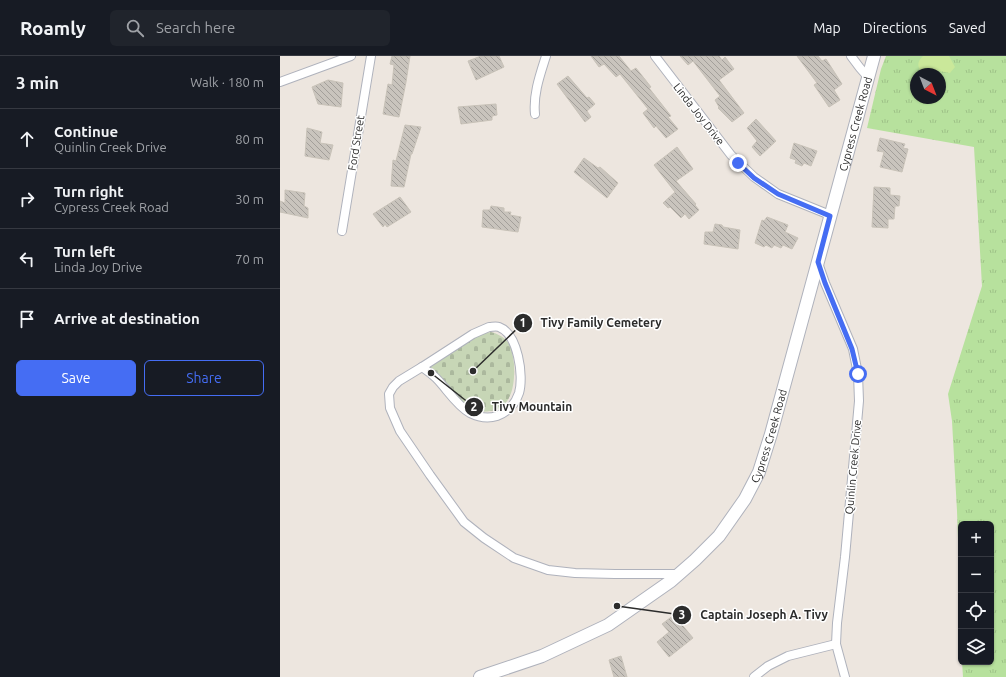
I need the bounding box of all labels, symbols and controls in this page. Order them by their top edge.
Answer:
search box [110,10,390,46]
text: Roamly [20,17,86,39]
icon: search [124,17,146,39]
text: Search here [156,19,235,36]
text: Map [813,20,841,36]
text: Directions [863,20,927,36]
text: Saved [949,20,986,36]
north arrow [910,68,946,104]
text: 3 min [16,73,59,92]
text: Walk · 180 m [190,75,264,89]
street label: Cypress Creek Road [837,75,874,172]
street label: Linda Joy Drive [671,81,727,147]
street label: Ford Street [346,114,366,172]
text: Continue [54,123,118,140]
icon: ahead [16,128,38,150]
text: 80 m [235,132,264,146]
text: Quinlin Creek Drive [54,140,167,154]
route end [729,154,747,172]
text: Turn right [54,183,124,200]
icon: right [16,188,38,210]
text: 30 m [235,192,264,206]
text: Cypress Creek Road [54,200,169,214]
text: Turn left [54,243,115,260]
icon: left [16,248,38,270]
text: 70 m [235,252,264,266]
text: Linda Joy Drive [54,260,142,274]
icon: arrive [16,308,38,330]
text: Arrive at destination [54,310,200,327]
callout: Tivy Family Cemetery [513,311,670,335]
text: 1 [520,316,526,329]
text: Tivy Family Cemetery [540,316,662,329]
button: Save [16,360,136,396]
button: Share [144,360,264,396]
route start [849,365,867,383]
street label: Cypress Creek Road [748,388,789,485]
callout: Tivy Mountain [464,395,580,419]
text: 2 [471,400,478,413]
text: Tivy Mountain [492,400,572,413]
street label: Quinlin Creek Drive [843,419,863,515]
map controls [958,521,994,665]
button: + [958,521,994,557]
button: − [958,557,994,593]
button: locate [958,593,994,629]
callout: Captain Joseph A. Tivy [672,603,836,627]
text: 3 [679,608,685,621]
text: Captain Joseph A. Tivy [700,608,828,621]
button: layers [958,629,994,665]

